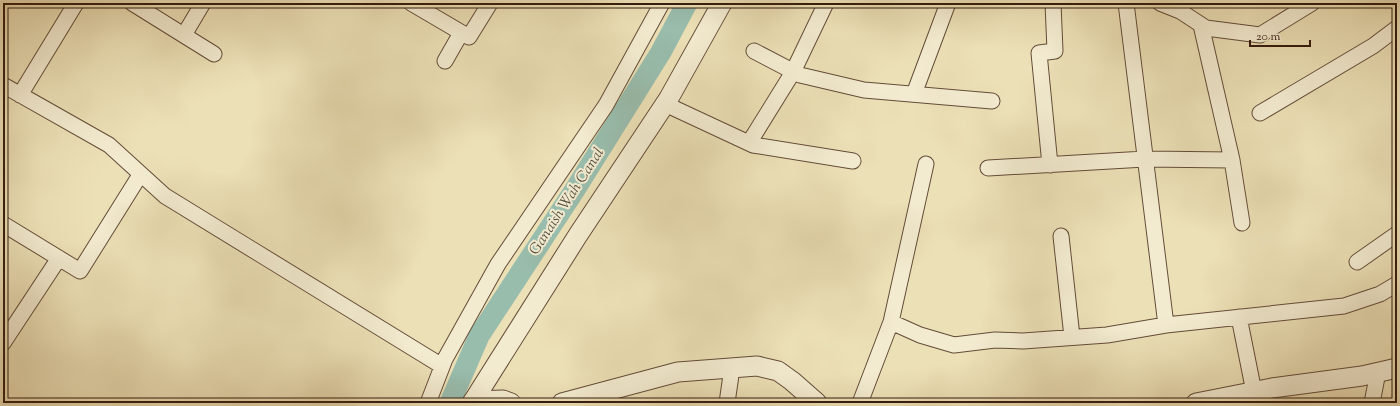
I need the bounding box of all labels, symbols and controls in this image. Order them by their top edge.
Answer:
scale bar [1250,22,1310,48]
text: 20 m [1256,28,1281,46]
water label: Ganaish Wah Canal [525,144,610,259]

